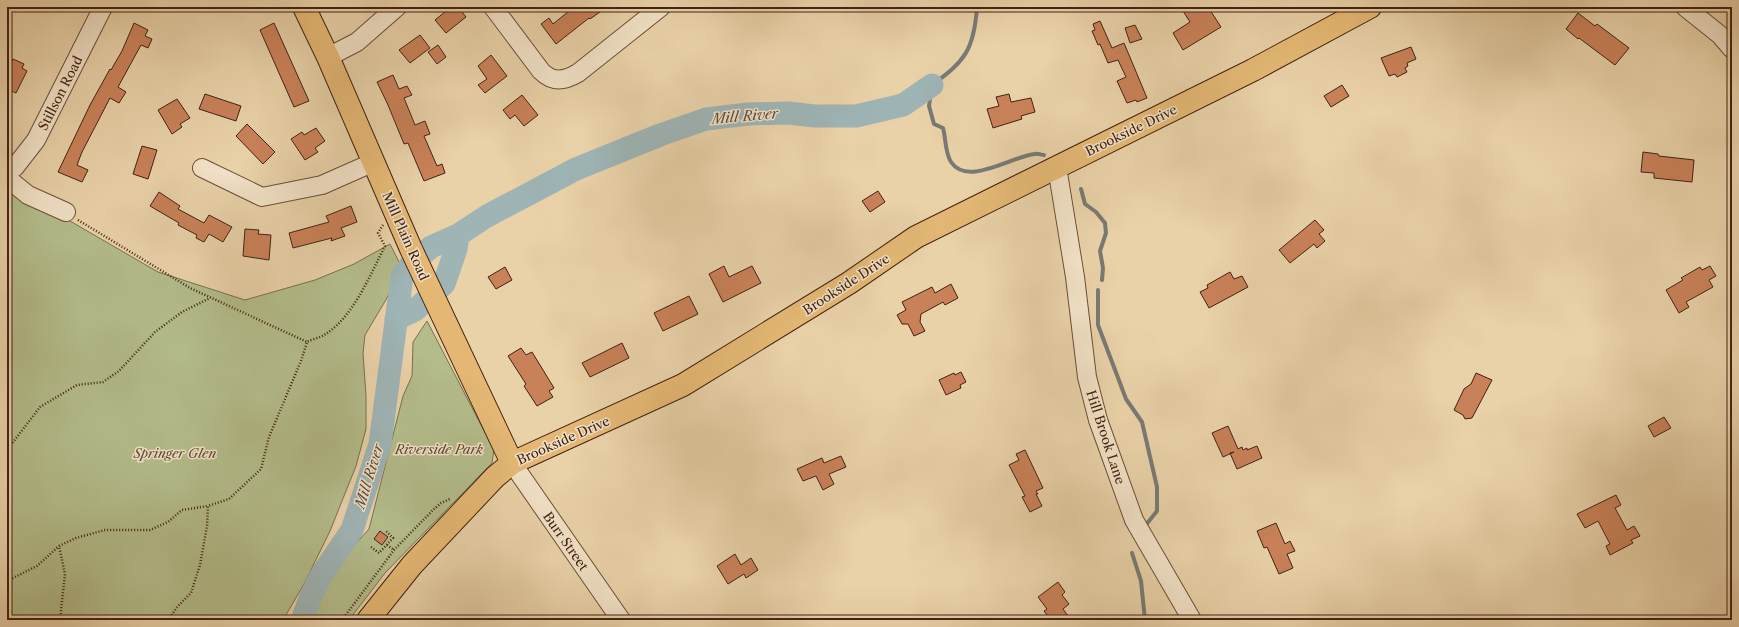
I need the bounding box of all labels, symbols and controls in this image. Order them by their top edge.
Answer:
street label: Stillson Road [34,53,86,133]
street label: Brookside Drive [1083,101,1179,159]
water label: Mill River [709,104,780,128]
street label: Mill Plain Road [379,189,433,283]
street label: Brookside Drive [800,250,892,318]
street label: Hill Brook Lane [1083,388,1129,486]
street label: Brookside Drive [514,412,612,468]
water label: Mill River [350,440,388,512]
park label: Riverside Park [394,441,483,457]
park label: Springer Glen [133,445,216,461]
street label: Burr Street [540,509,592,574]

